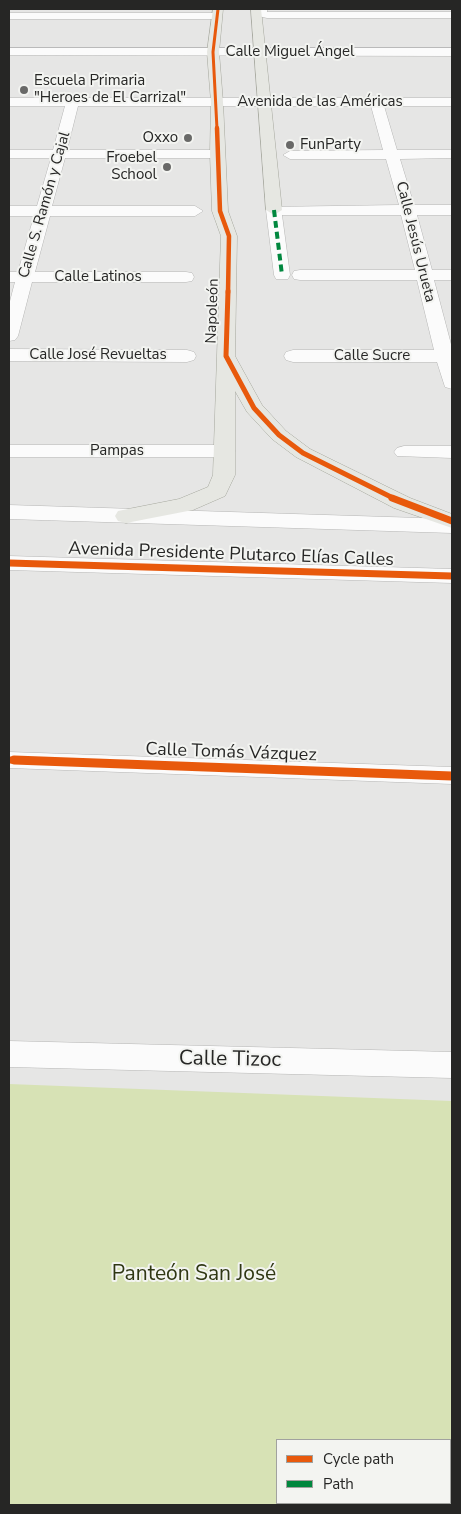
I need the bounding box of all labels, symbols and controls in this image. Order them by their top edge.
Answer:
street label: Calle Miguel Ángel [226,43,354,61]
place label: Escuela Primaria "Heroes de El Carrizal" [34,72,186,107]
marker: Escuela Primaria "Heroes de El Carrizal" [18,84,30,96]
street label: Avenida de las Américas [237,93,403,111]
place label: Oxxo [143,129,178,147]
street label: Calle S. Ramón y Cajal [15,130,75,280]
marker: Oxxo [182,132,194,144]
place label: FunParty [300,136,361,154]
marker: FunParty [284,139,296,151]
place label: Froebel School [106,149,157,184]
marker: Froebel School [161,161,173,173]
street label: Calle Jesús Urueta [391,180,439,304]
street label: Calle Latinos [54,268,142,286]
street label: Napoleón [203,278,223,344]
street label: Calle José Revueltas [29,346,167,364]
street label: Calle Sucre [334,347,410,365]
street label: Pampas [90,442,144,460]
street label: Avenida Presidente Plutarco Elías Calles [68,539,394,571]
street label: Calle Tomás Vázquez [145,739,317,767]
street label: Calle Tizoc [179,1047,281,1073]
park label: Panteón San José [112,1262,276,1288]
legend [276,1439,451,1504]
text: Cycle path [323,1449,394,1469]
text: Path [323,1474,354,1494]

